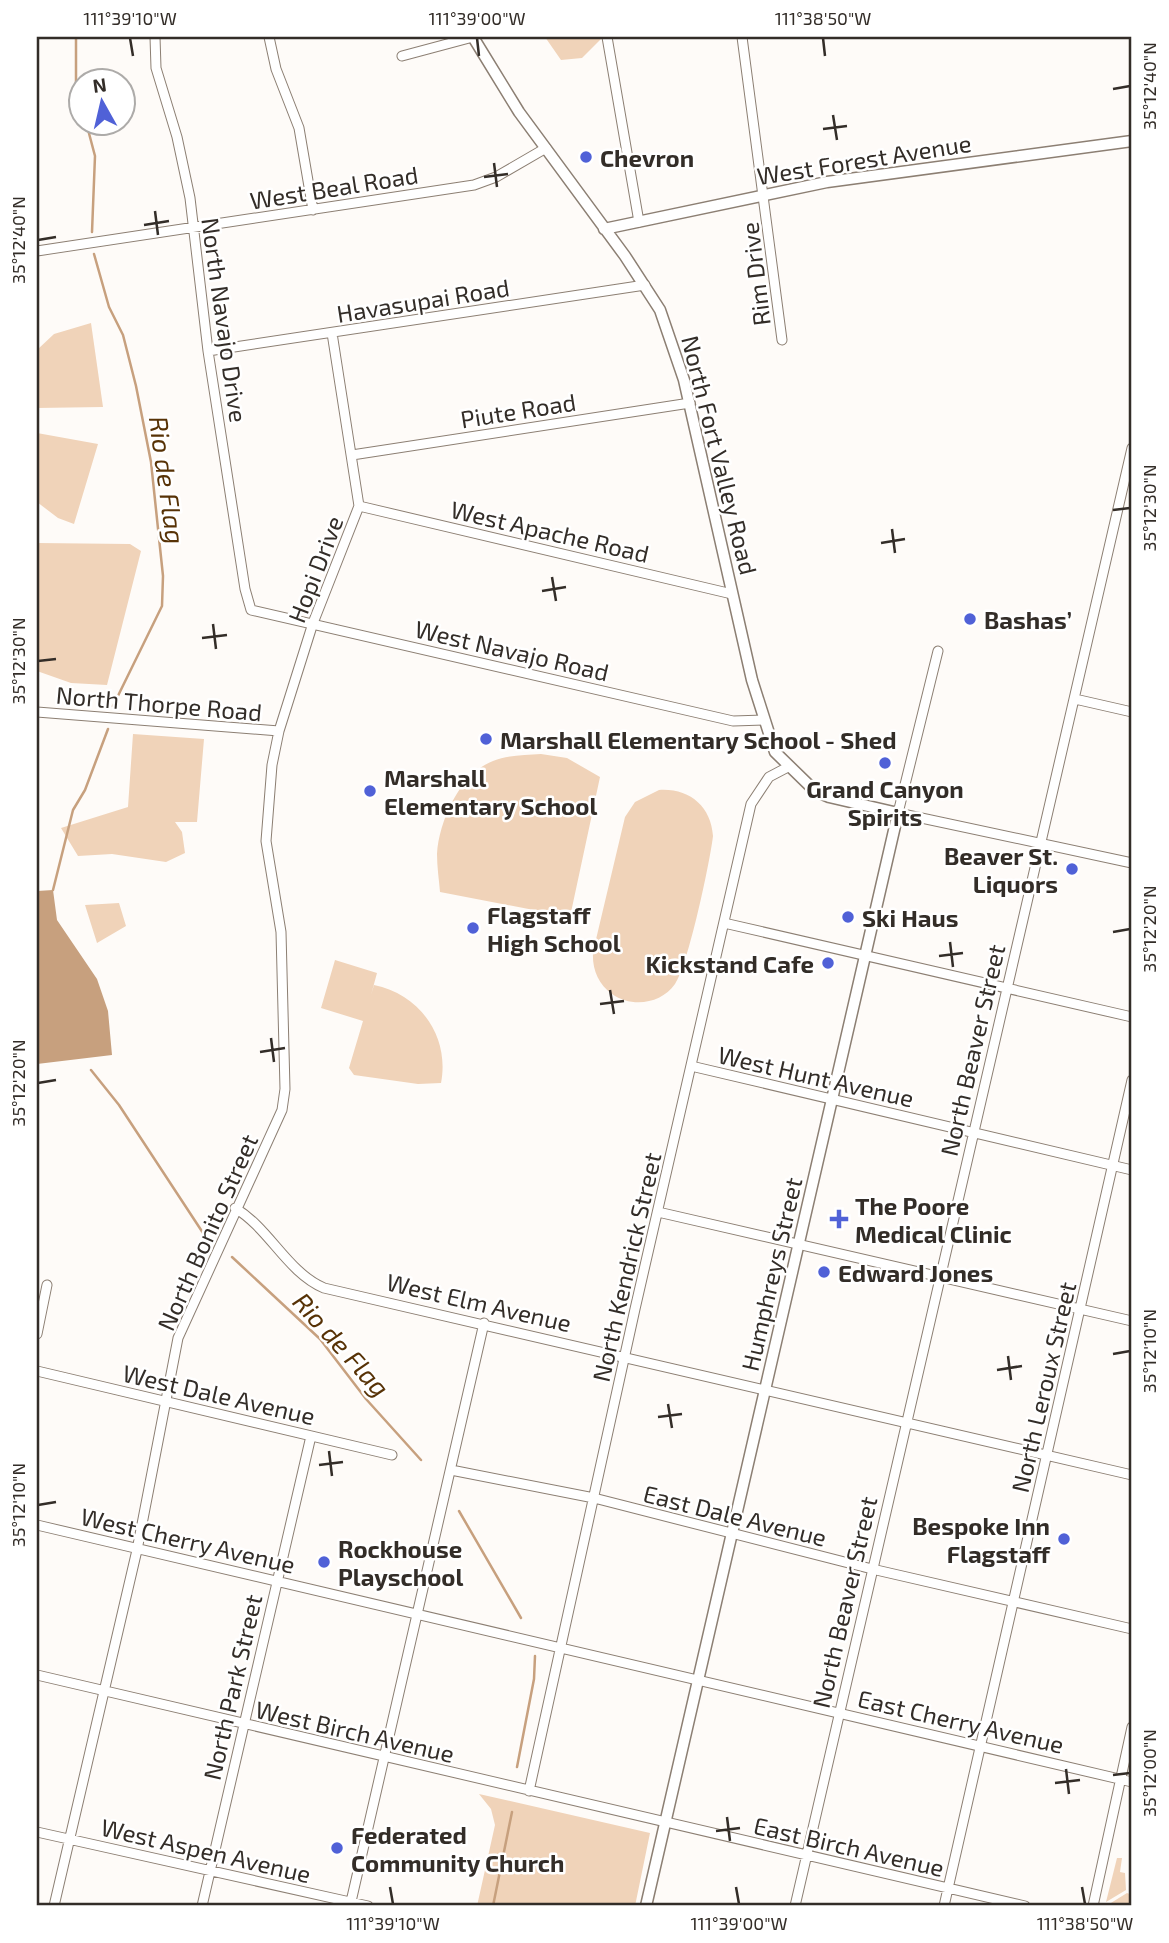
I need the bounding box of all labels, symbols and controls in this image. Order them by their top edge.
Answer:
text: 111°39'10"W [83,7,177,29]
text: 111°39'00"W [428,7,526,29]
text: 111°38'50"W [775,7,871,29]
text: 35°12'40"N [1138,42,1160,130]
north arrow [66,66,136,136]
text: N [91,72,108,97]
street label: West Forest Avenue [755,128,973,190]
place label: Chevron [600,143,694,172]
marker: Chevron [578,149,594,165]
street label: West Beal Road [248,159,420,215]
text: 35°12'40"N [7,196,29,284]
street label: North Navajo Drive [196,216,254,424]
street label: Rim Drive [734,221,776,327]
street label: Havasupai Road [335,272,511,328]
street label: North Fort Valley Road [676,332,764,578]
street label: Piute Road [458,387,578,433]
water label: Rio de Flag [144,414,192,546]
text: 35°12'30"N [1138,464,1160,552]
street label: West Apache Road [448,494,652,568]
street label: Hopi Drive [281,512,349,626]
place label: Bashas’ [984,605,1072,634]
marker: Bashas’ [962,611,978,627]
street label: West Navajo Road [412,614,612,686]
text: 35°12'30"N [7,617,29,705]
street label: North Thorpe Road [55,680,263,726]
place label: Marshall Elementary School - Shed [500,725,897,754]
marker: Marshall Elementary School - Shed [478,731,494,747]
marker: Grand Canyon Spirits [877,755,893,771]
place label: Marshall Elementary School [384,763,597,820]
place label: Grand Canyon Spirits [806,774,964,831]
marker: Marshall Elementary School [362,783,378,799]
place label: Beaver St. Liquors [944,841,1058,898]
marker: Beaver St. Liquors [1064,861,1080,877]
text: 35°12'20"N [1138,885,1160,973]
place label: Flagstaff High School [487,900,621,957]
place label: Ski Haus [862,903,959,932]
marker: Ski Haus [840,909,856,925]
marker: Flagstaff High School [465,920,481,936]
street label: North Beaver Street [934,941,1010,1159]
place label: Kickstand Cafe [645,949,814,978]
marker: Kickstand Cafe [820,955,836,971]
text: 35°12'20"N [7,1039,29,1127]
street label: West Hunt Avenue [715,1039,917,1113]
street label: North Bonito Street [151,1129,263,1335]
street label: North Kendrick Street [586,1150,666,1384]
street label: Humphreys Street [735,1174,807,1374]
place label: The Poore Medical Clinic [855,1191,1012,1248]
marker: The Poore Medical Clinic [829,1209,849,1229]
place label: Edward Jones [838,1258,993,1287]
marker: Edward Jones [816,1264,832,1280]
street label: West Elm Avenue [384,1267,574,1337]
street label: North Leroux Street [1005,1279,1081,1495]
water label: Rio de Flag [287,1286,397,1402]
text: 35°12'10"N [1138,1309,1160,1393]
street label: West Dale Avenue [120,1358,318,1430]
text: 35°12'10"N [7,1463,29,1547]
street label: East Dale Avenue [640,1478,830,1552]
street label: North Beaver Street [806,1493,882,1711]
street label: West Cherry Avenue [78,1501,298,1579]
place label: Bespoke Inn Flagstaff [912,1511,1051,1568]
marker: Bespoke Inn Flagstaff [1056,1531,1072,1547]
place label: Rockhouse Playschool [338,1534,463,1591]
marker: Rockhouse Playschool [316,1554,332,1570]
street label: North Park Street [197,1591,267,1783]
street label: East Cherry Avenue [855,1683,1067,1759]
street label: West Birch Avenue [253,1694,457,1768]
text: 35°12'00"N [1138,1729,1160,1817]
street label: East Birch Avenue [751,1810,947,1882]
street label: West Aspen Avenue [98,1812,314,1888]
place label: Federated Community Church [351,1820,564,1877]
marker: Federated Community Church [329,1840,345,1856]
text: 111°39'10"W [346,1912,440,1934]
text: 111°39'00"W [690,1912,788,1934]
text: 111°38'50"W [1037,1912,1133,1934]

